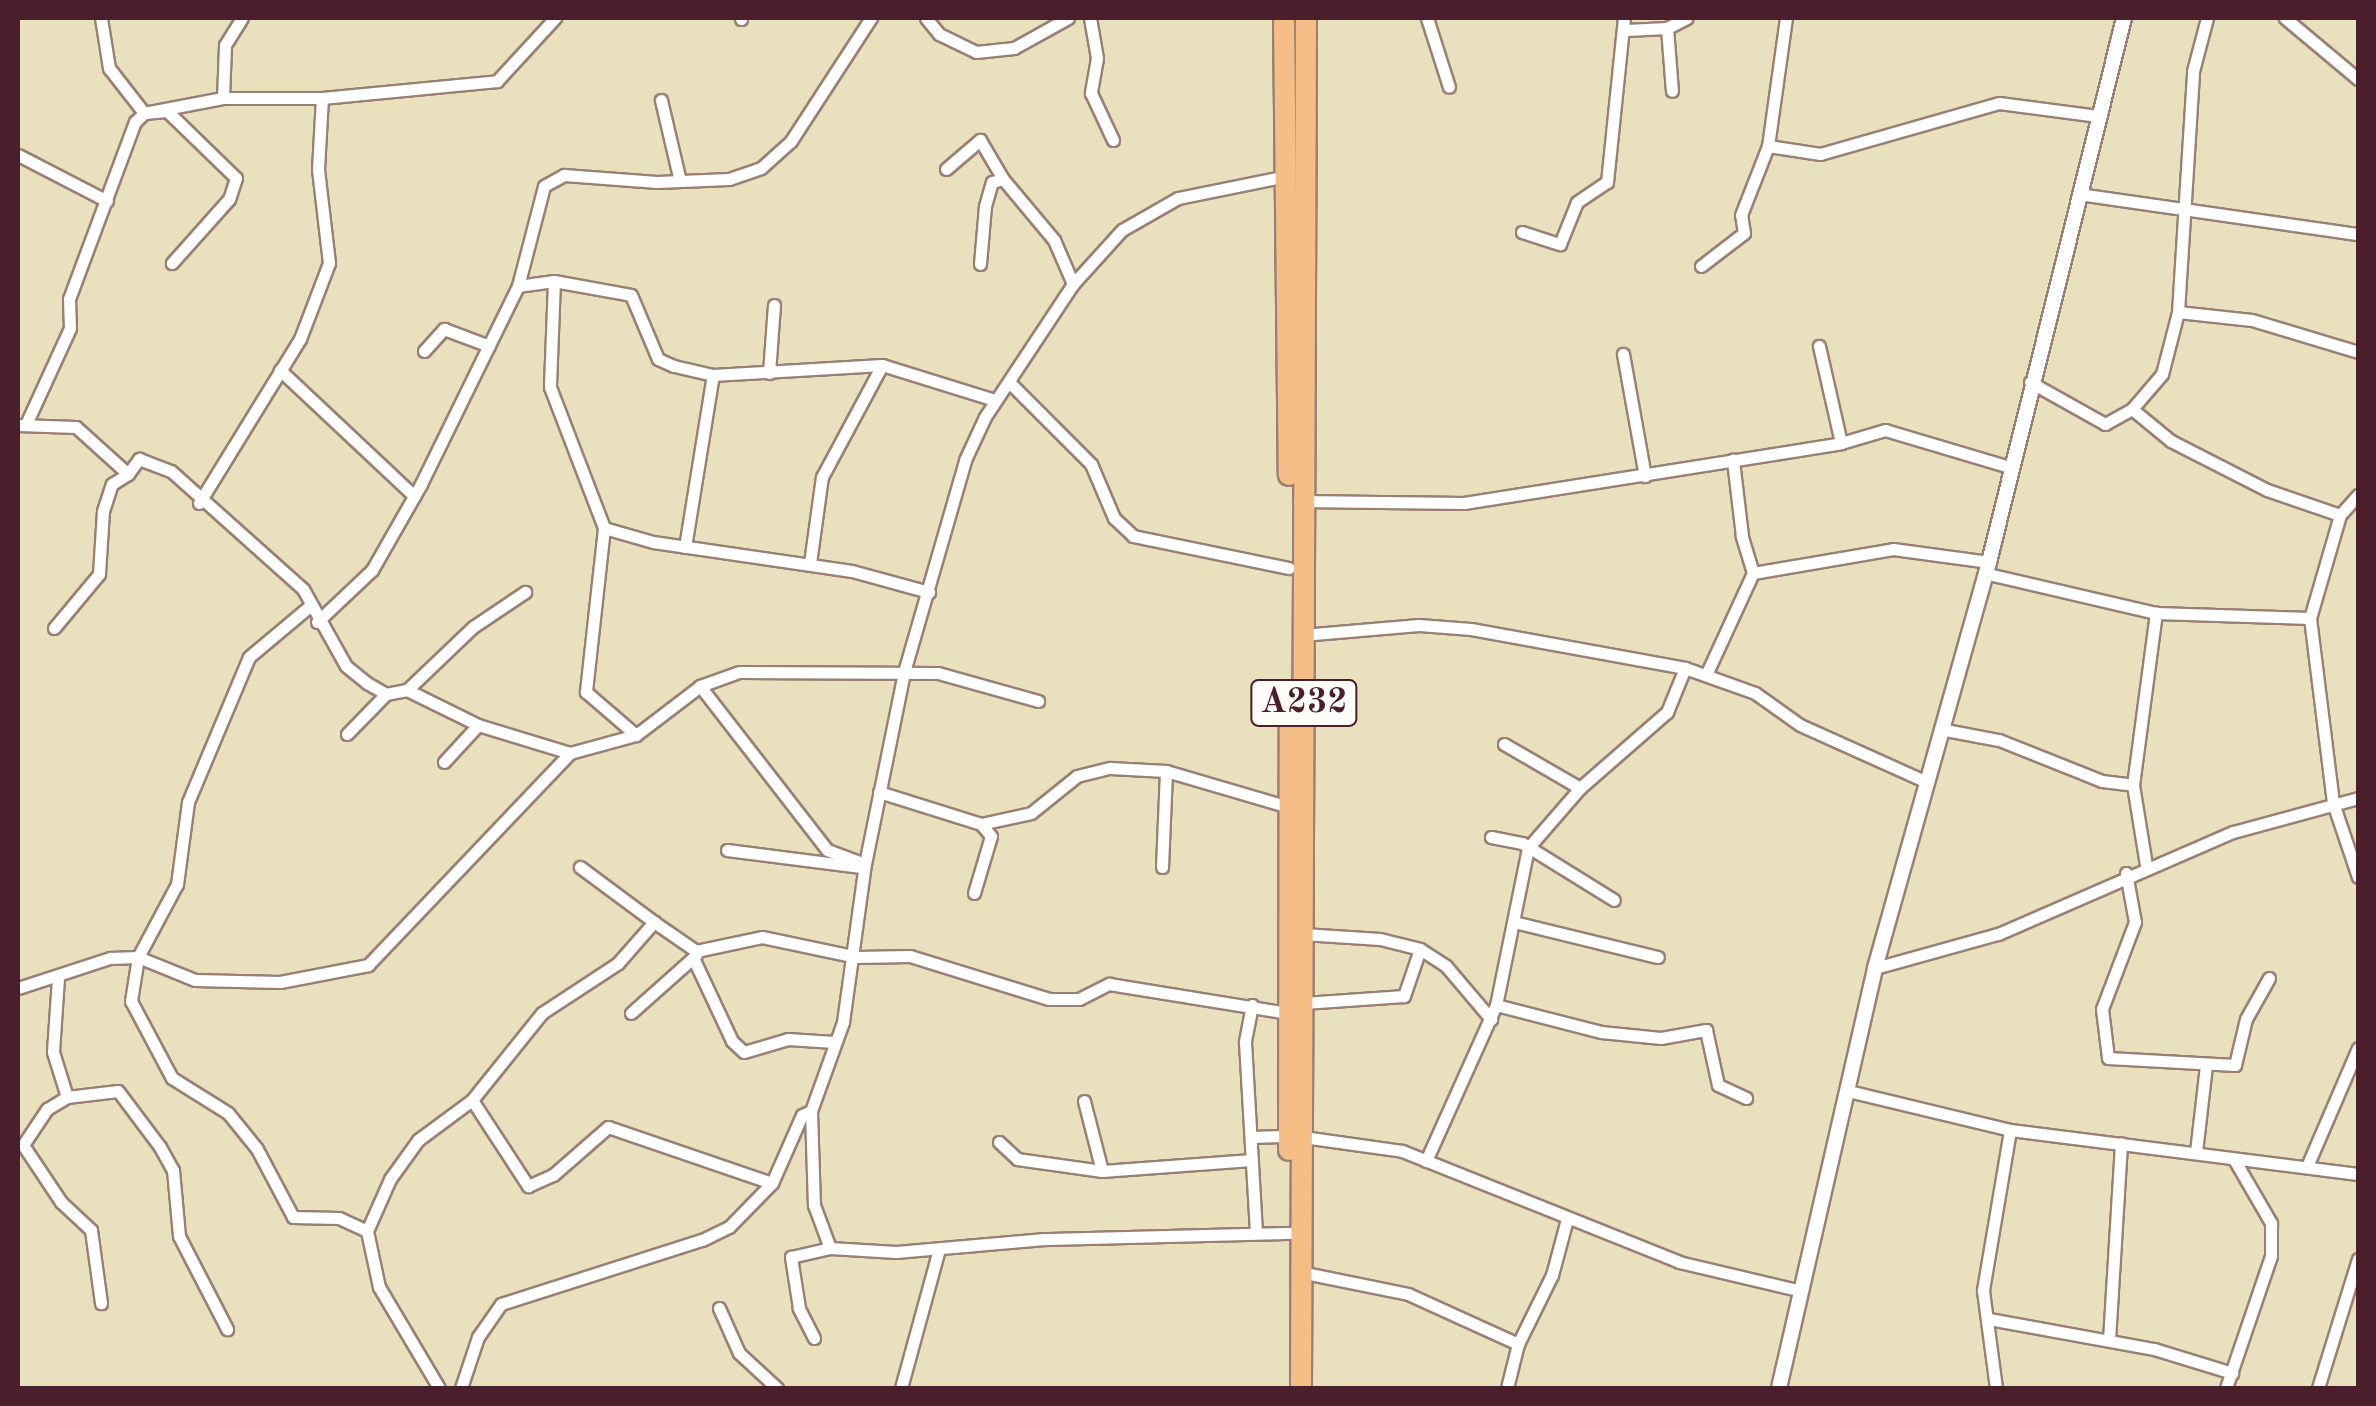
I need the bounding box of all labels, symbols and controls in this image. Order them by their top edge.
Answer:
road number: A232 [1249,673,1359,733]

